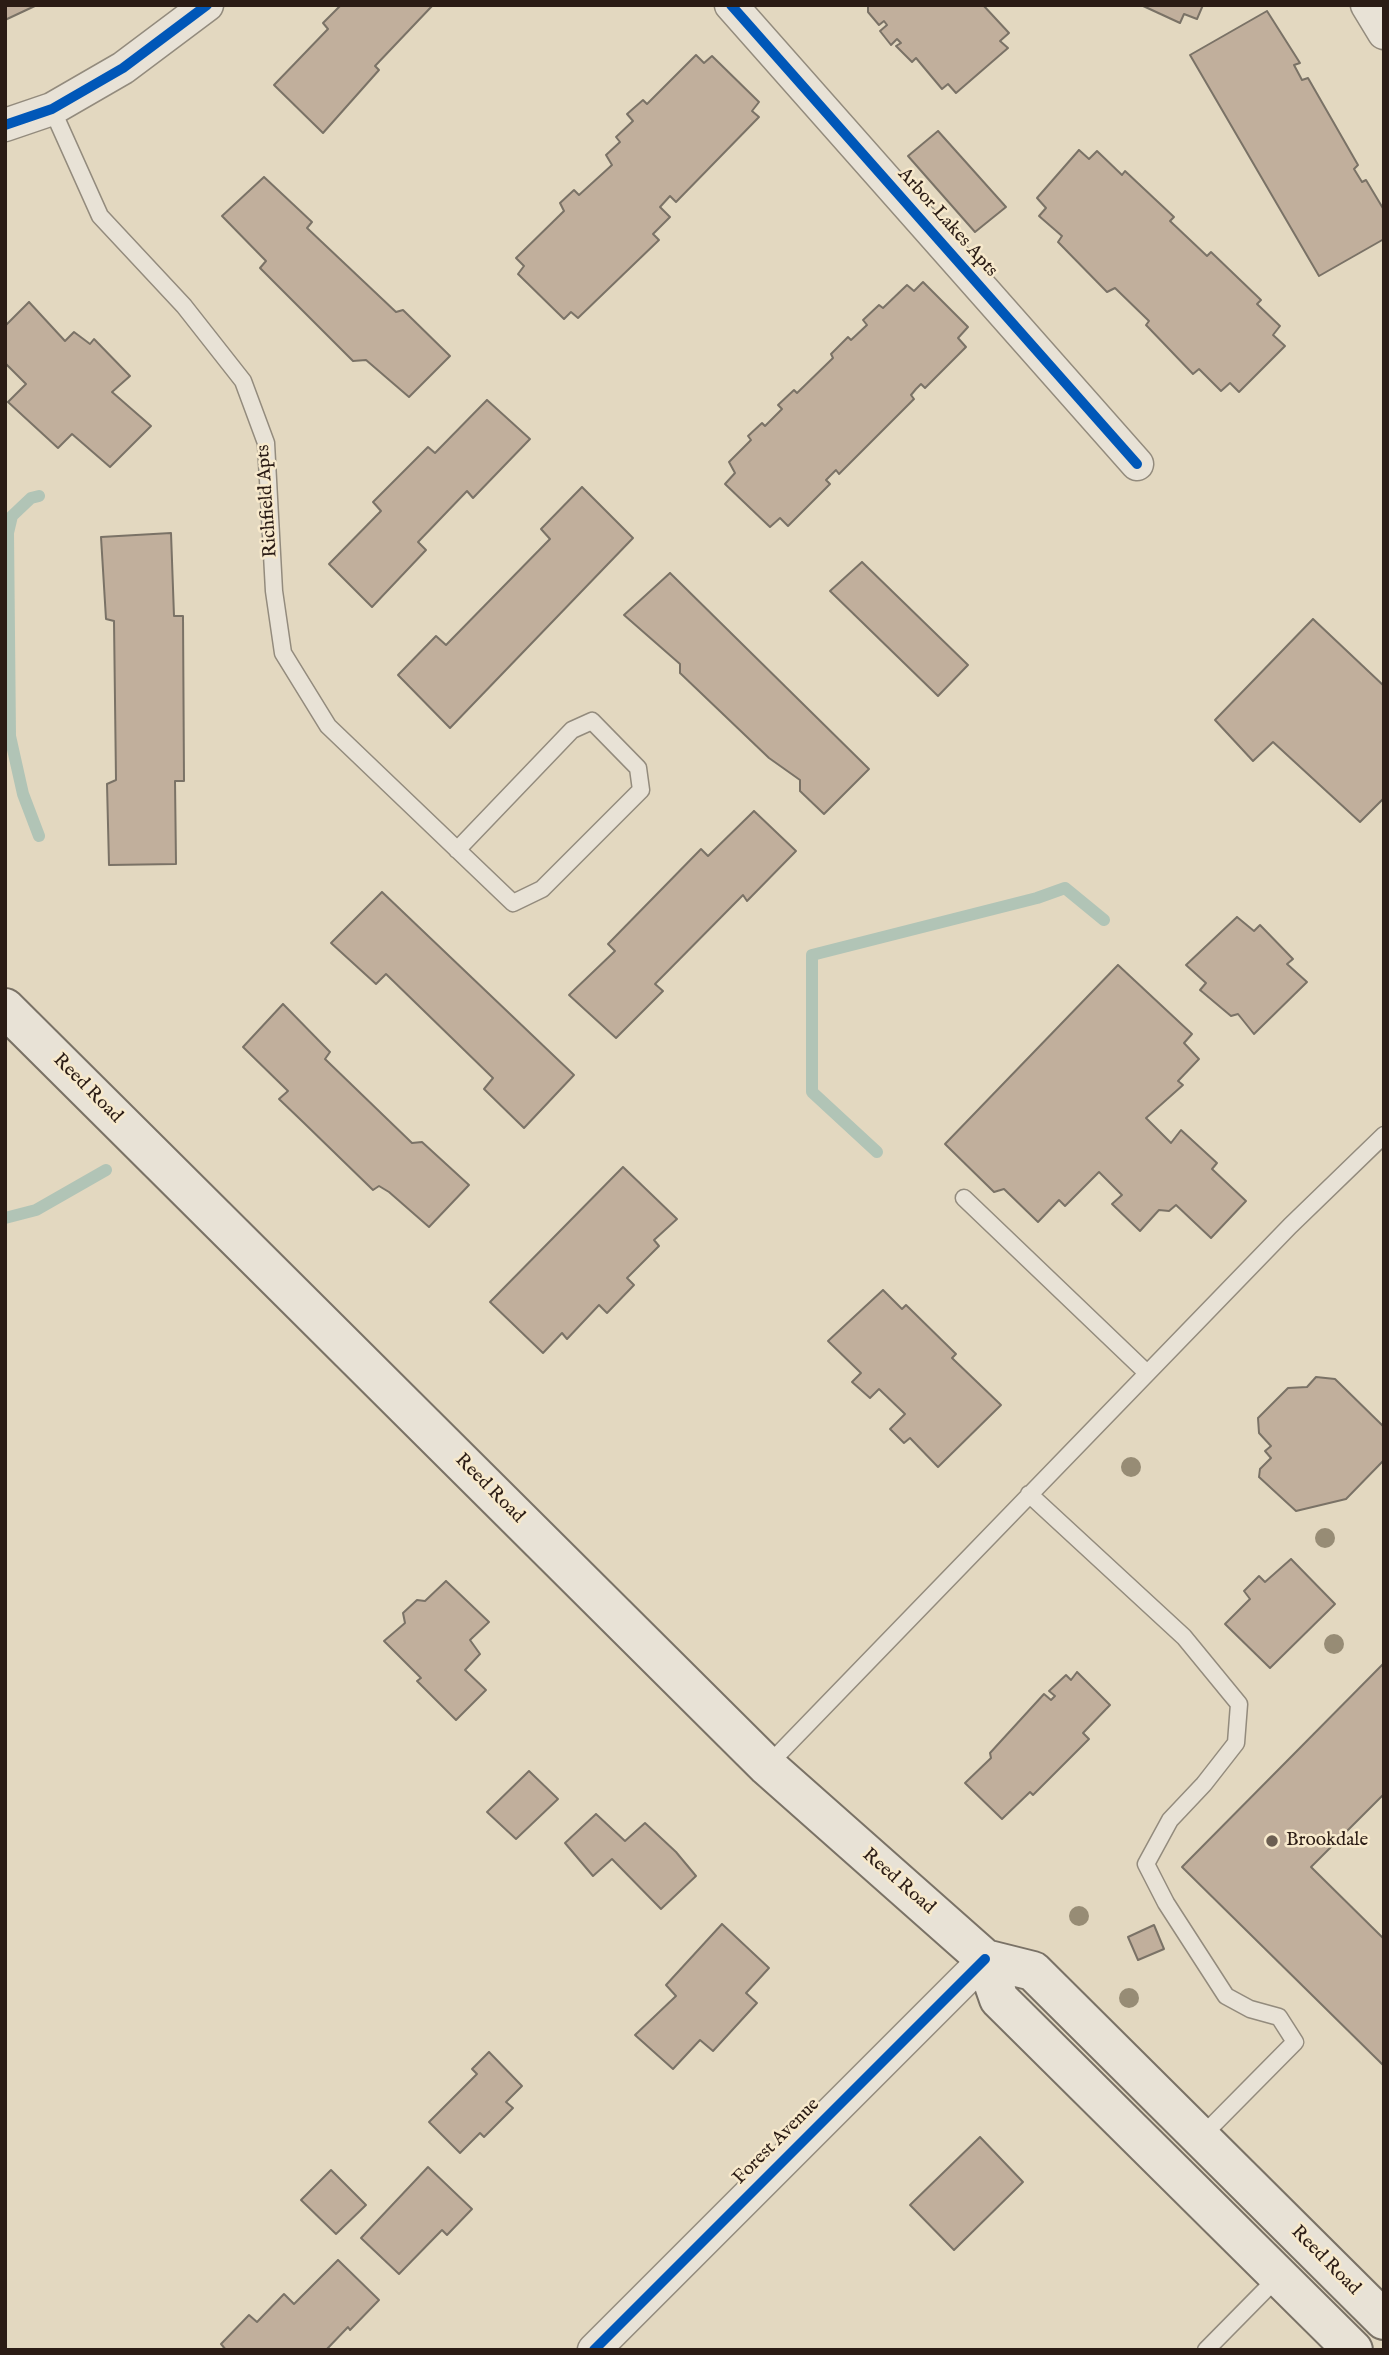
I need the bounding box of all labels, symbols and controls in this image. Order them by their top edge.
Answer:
street label: Arbor Lakes Apts [892,164,1002,282]
street label: Richfield Apts [253,444,283,558]
street label: Reed Road [47,1049,127,1129]
street label: Reed Road [449,1449,529,1529]
place label: Brookdale [1286,1830,1368,1852]
marker: Brookdale [1264,1833,1280,1849]
street label: Reed Road [857,1844,939,1920]
street label: Forest Avenue [729,2094,825,2190]
street label: Reed Road [1285,2221,1365,2301]

